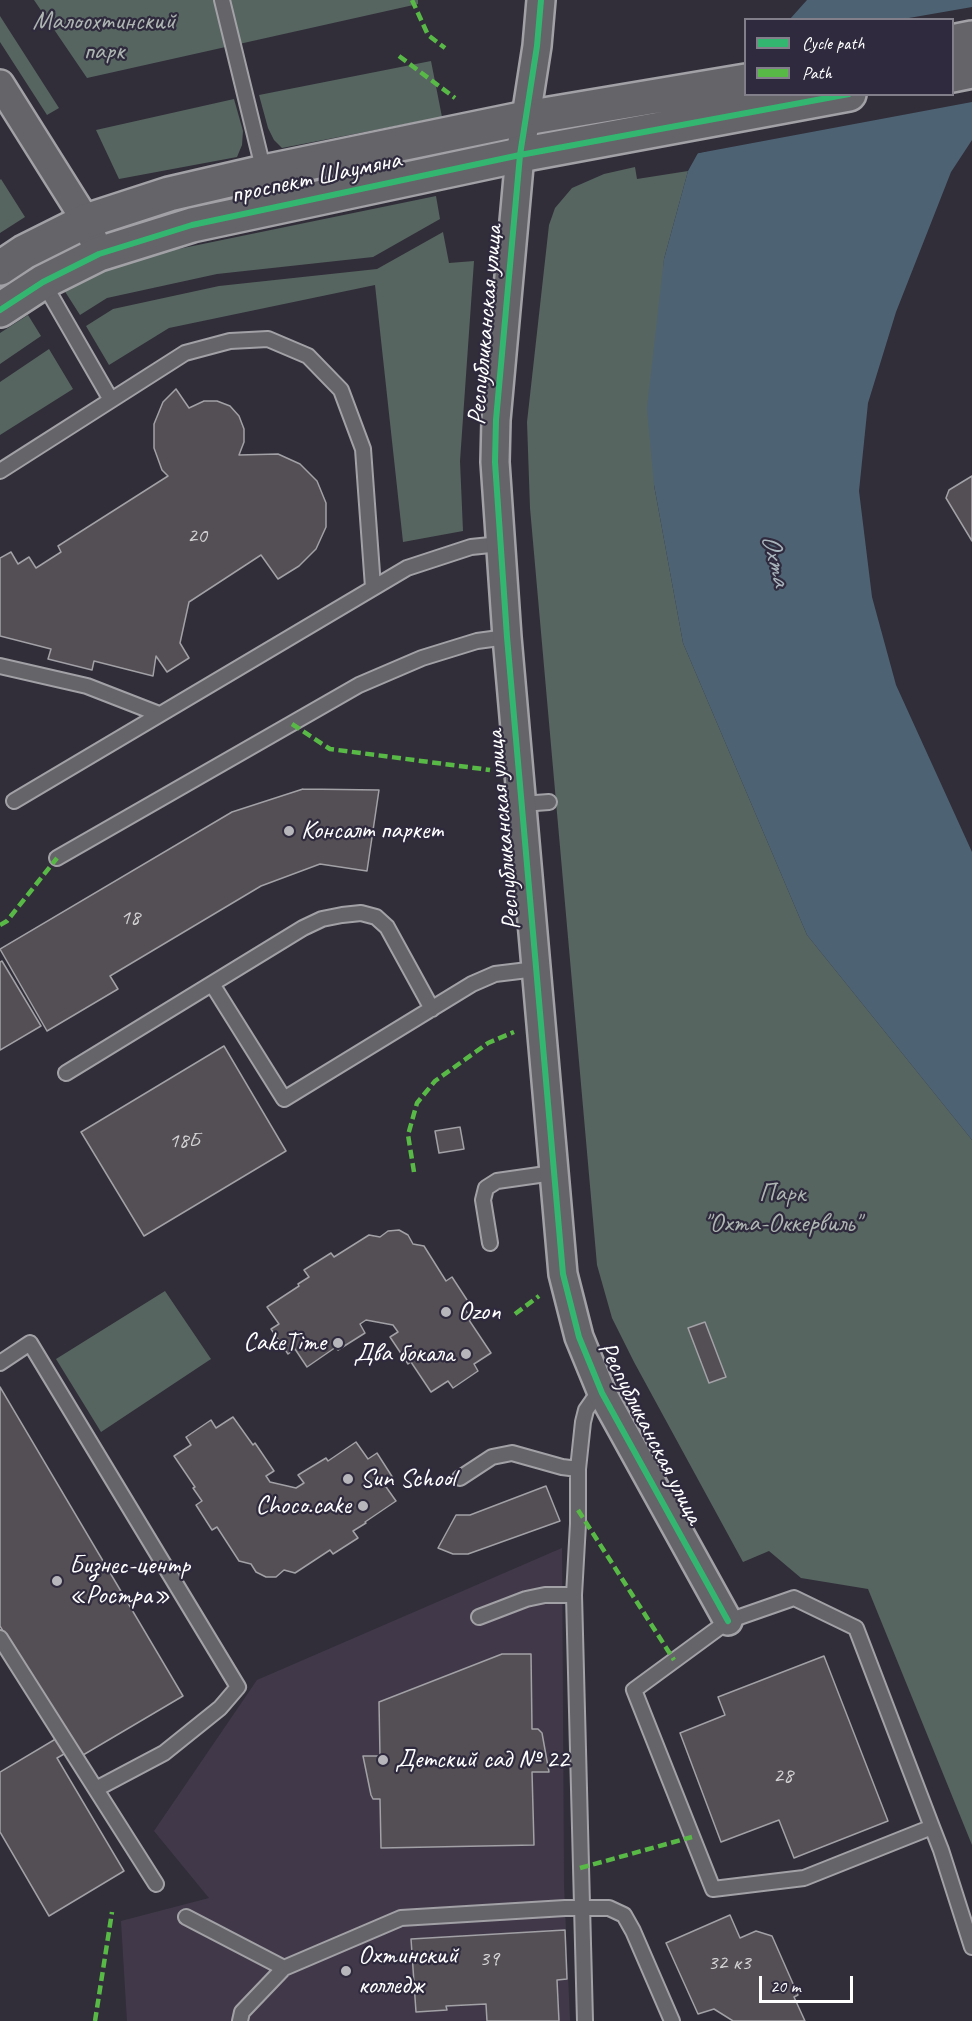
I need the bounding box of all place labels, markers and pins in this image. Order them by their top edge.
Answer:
place label: Консалт паркет [301,815,442,847]
marker: Консалт паркет [282,824,296,838]
place label: Ozon [458,1296,501,1328]
marker: Ozon [439,1305,453,1319]
place label: CakeTime [243,1327,326,1359]
marker: CakeTime [331,1336,345,1350]
place label: Два бокала [354,1338,454,1370]
marker: Два бокала [459,1347,473,1361]
place label: Sun School [360,1463,456,1495]
marker: Sun School [341,1472,355,1486]
place label: Choco.cake [256,1490,351,1522]
marker: Choco.cake [356,1499,370,1513]
place label: Бизнес-центр «Ростра» [69,1550,190,1612]
marker: Бизнес-центр «Ростра» [50,1574,64,1588]
place label: Детский сад № 22 [395,1744,569,1776]
marker: Детский сад № 22 [376,1753,390,1767]
place label: Охтинский колледж [358,1940,458,2002]
marker: Охтинский колледж [339,1964,353,1978]

